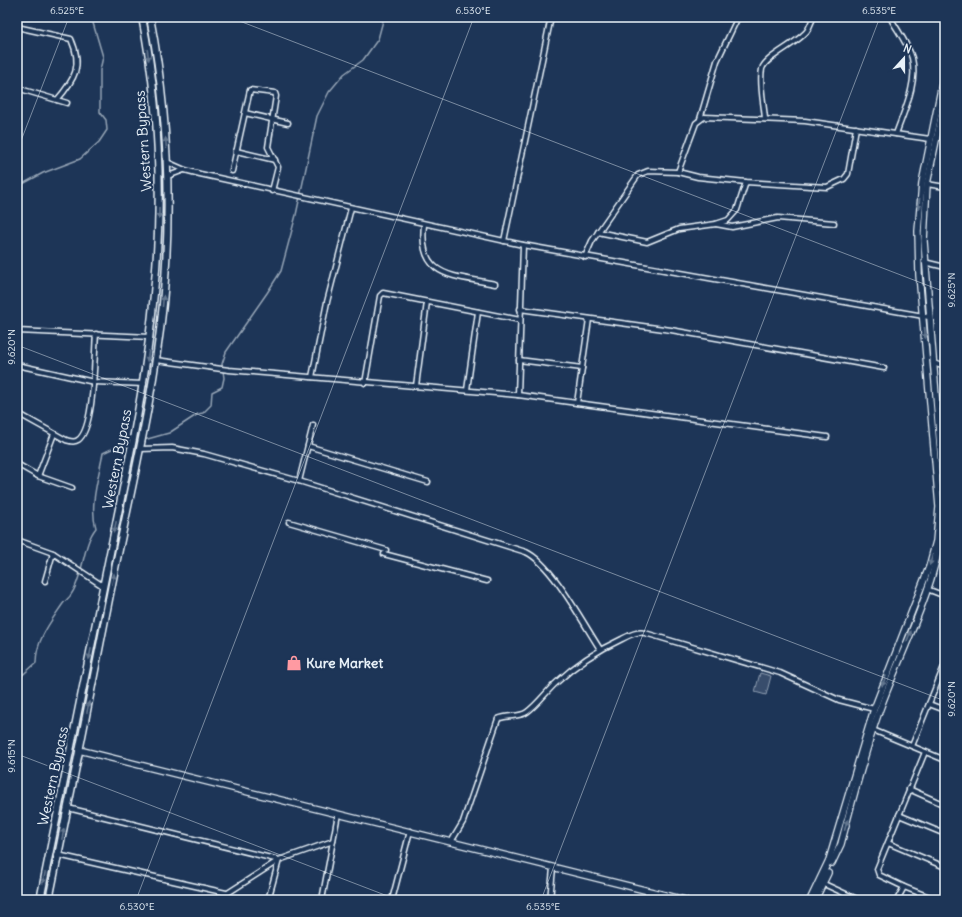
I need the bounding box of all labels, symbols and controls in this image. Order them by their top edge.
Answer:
text: 6.525°E [50,4,84,17]
text: 6.530°E [455,4,491,17]
text: 6.535°E [862,4,896,17]
north arrow [884,38,924,78]
text: N [902,41,914,57]
one-way arrow [145,49,151,62]
street label: Western Bypass [130,90,156,192]
one-way arrow [162,137,169,149]
one-way arrow [916,198,923,210]
one-way arrow [156,207,162,220]
text: 9.625°N [945,273,958,307]
one-way arrow [160,295,166,307]
one-way arrow [921,327,928,339]
text: 9.620°N [5,329,18,365]
one-way arrow [145,350,151,362]
street label: Western Bypass [99,408,135,510]
one-way arrow [112,520,118,533]
one-way arrow [928,554,934,566]
one-way arrow [111,573,117,585]
one-way arrow [906,629,912,641]
one-way arrow [86,648,92,660]
shop icon: Kure Market [285,654,303,672]
place label: Kure Market [306,654,383,672]
one-way arrow [881,676,887,688]
text: 9.620°N [945,681,958,717]
one-way arrow [85,701,91,713]
street label: Western Bypass [34,725,72,827]
text: 9.615°N [5,739,18,773]
one-way arrow [843,819,849,831]
one-way arrow [60,828,66,841]
one-way arrow [41,871,47,884]
text: 6.530°E [119,900,155,913]
text: 6.535°E [526,900,560,913]

